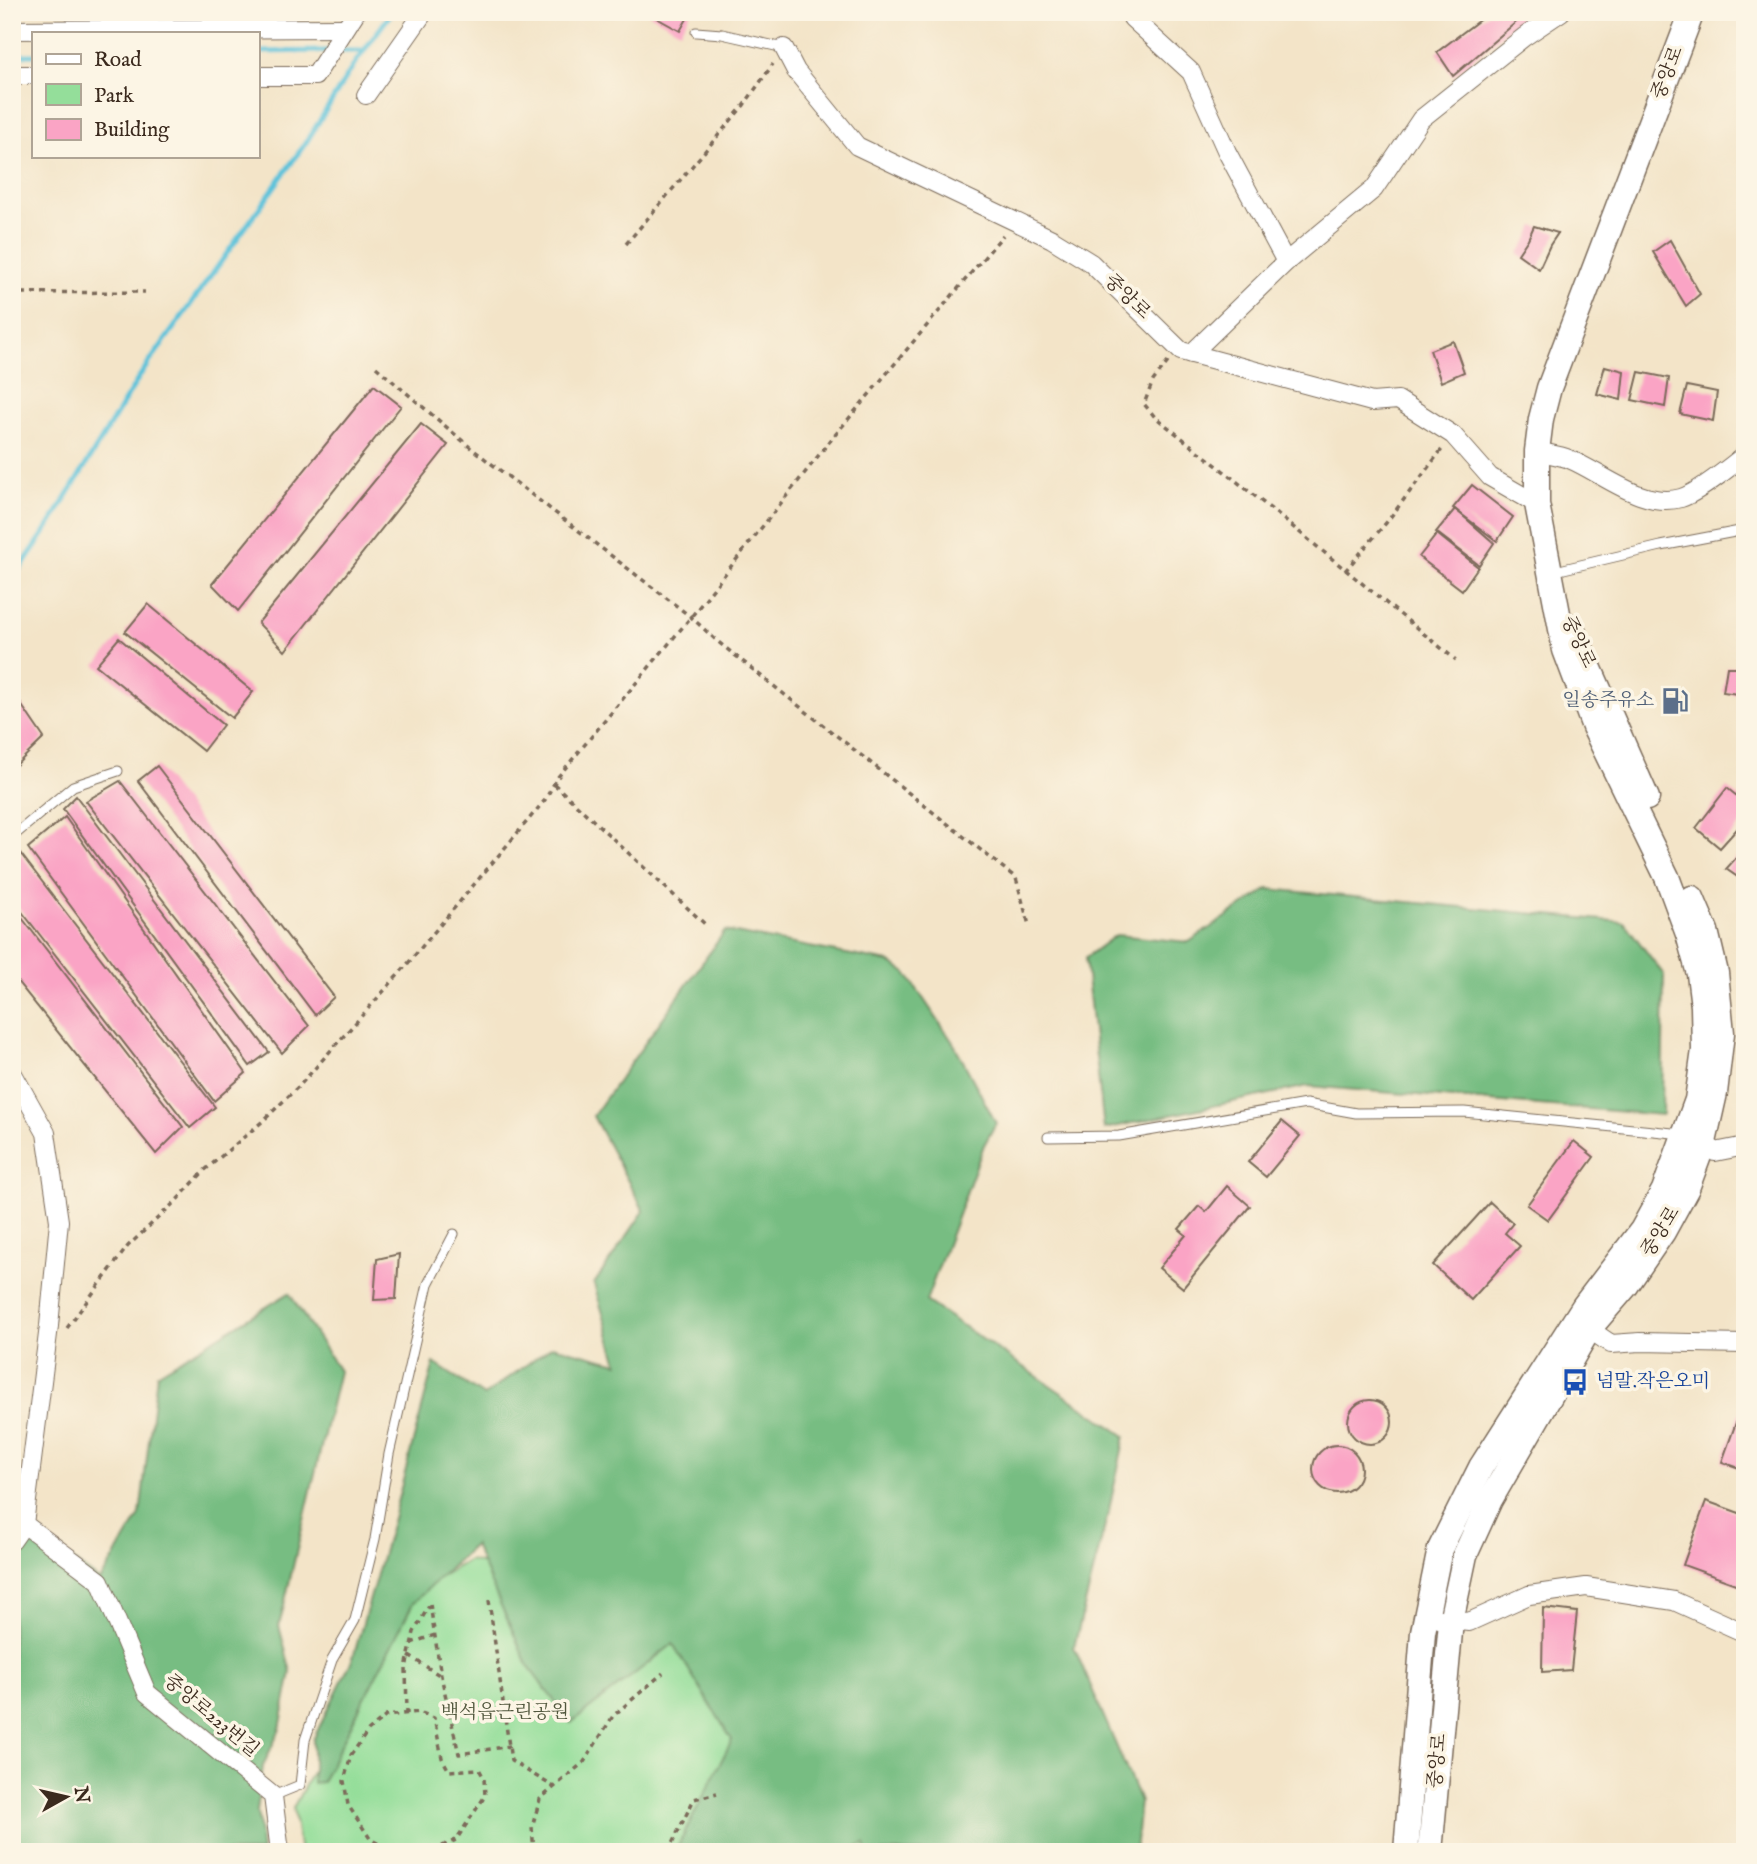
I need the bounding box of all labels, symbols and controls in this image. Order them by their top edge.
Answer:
legend [32,32,259,158]
street label: 중앙로 [1647,43,1689,103]
text: Road [94,47,142,74]
text: Park [94,83,135,110]
text: Building [94,117,170,144]
street label: 중앙로 [1099,269,1155,325]
street label: 중앙로 [1555,612,1601,672]
fuel station icon: 일송주유소 [1660,686,1690,716]
place label: 일송주유소 [1562,689,1654,713]
street label: 중앙로 [1636,1202,1686,1262]
bus stop icon: 넘말.작은오미 [1560,1367,1590,1397]
place label: 넘말.작은오미 [1596,1370,1710,1394]
street label: 중앙로223번길 [159,1669,263,1763]
park label: 백석읍근린공원 [441,1701,569,1725]
street label: 중앙로 [1424,1733,1452,1789]
north arrow [32,1762,102,1832]
text: N [68,1784,94,1805]

